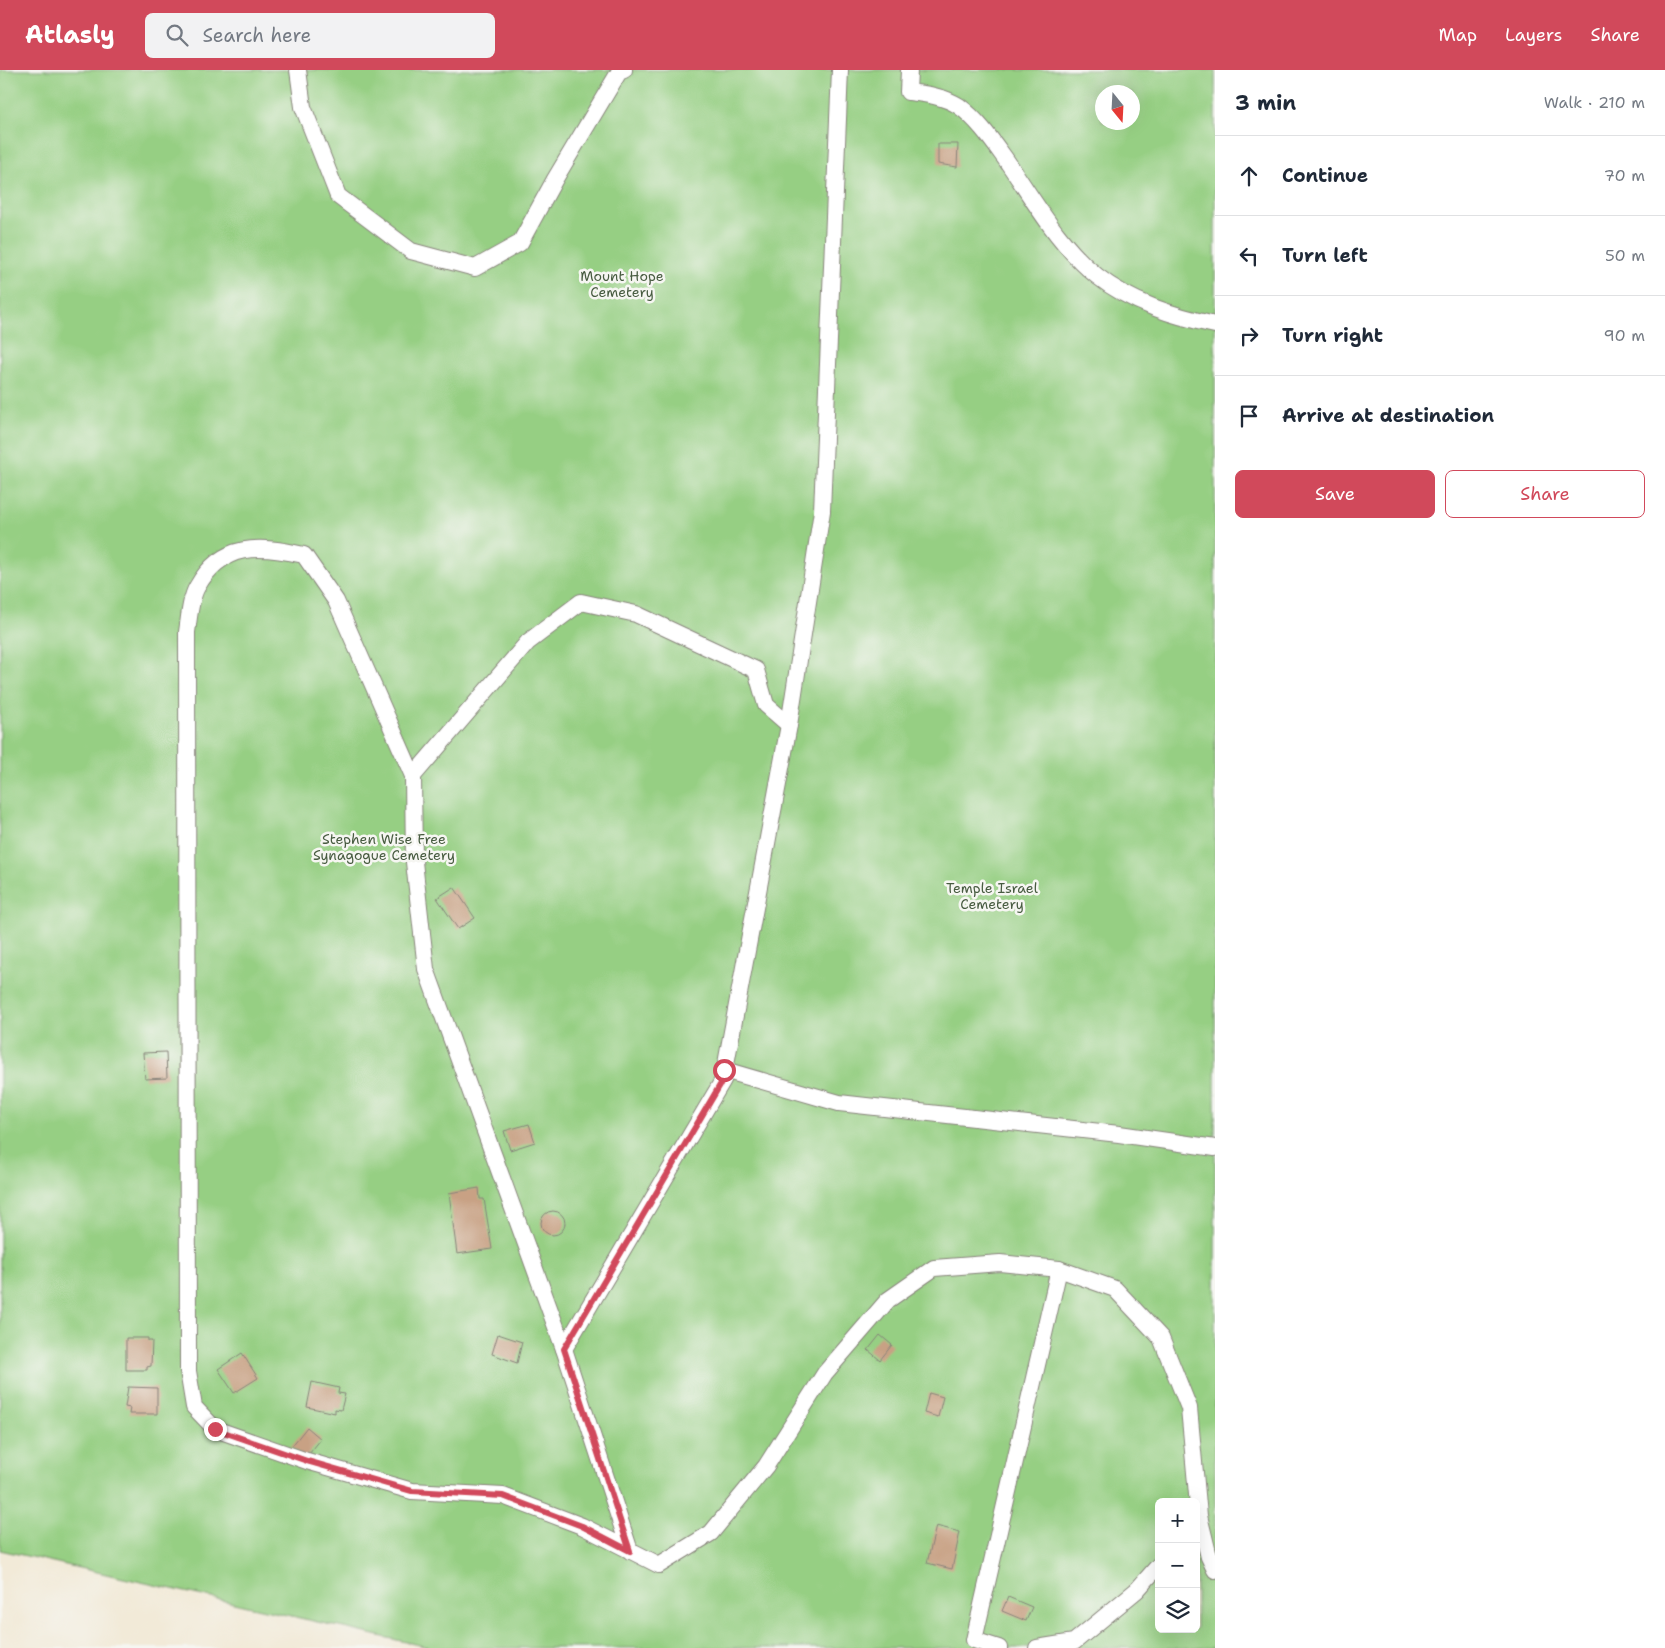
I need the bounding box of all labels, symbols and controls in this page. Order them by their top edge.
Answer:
search box [145,13,495,58]
text: Atlasly [25,19,115,51]
icon: search [163,21,191,49]
text: Search here [203,23,311,48]
text: Map [1439,23,1477,47]
text: Layers [1505,23,1562,47]
text: Share [1590,23,1640,47]
north arrow [1095,85,1140,130]
text: 3 min [1235,89,1296,117]
text: Walk · 210 m [1544,92,1645,113]
icon: ahead [1235,162,1263,190]
text: Continue [1282,163,1368,188]
text: 70 m [1604,165,1645,186]
icon: left [1235,242,1263,270]
text: Turn left [1282,243,1368,268]
text: 50 m [1605,245,1645,266]
park label: Mount Hope Cemetery [580,267,664,301]
icon: right [1235,322,1263,350]
text: Turn right [1282,323,1383,348]
text: 90 m [1604,325,1645,346]
icon: arrive [1235,402,1263,430]
text: Arrive at destination [1282,403,1494,428]
button: Save [1235,470,1435,518]
button: Share [1445,470,1645,518]
park label: Stephen Wise Free Synagogue Cemetery [313,830,455,864]
park label: Temple Israel Cemetery [946,879,1039,913]
route start [713,1059,736,1082]
route end [204,1418,227,1441]
map controls [1155,1498,1200,1633]
button: + [1155,1498,1200,1543]
button: − [1155,1543,1200,1588]
button: layers [1155,1588,1200,1633]

